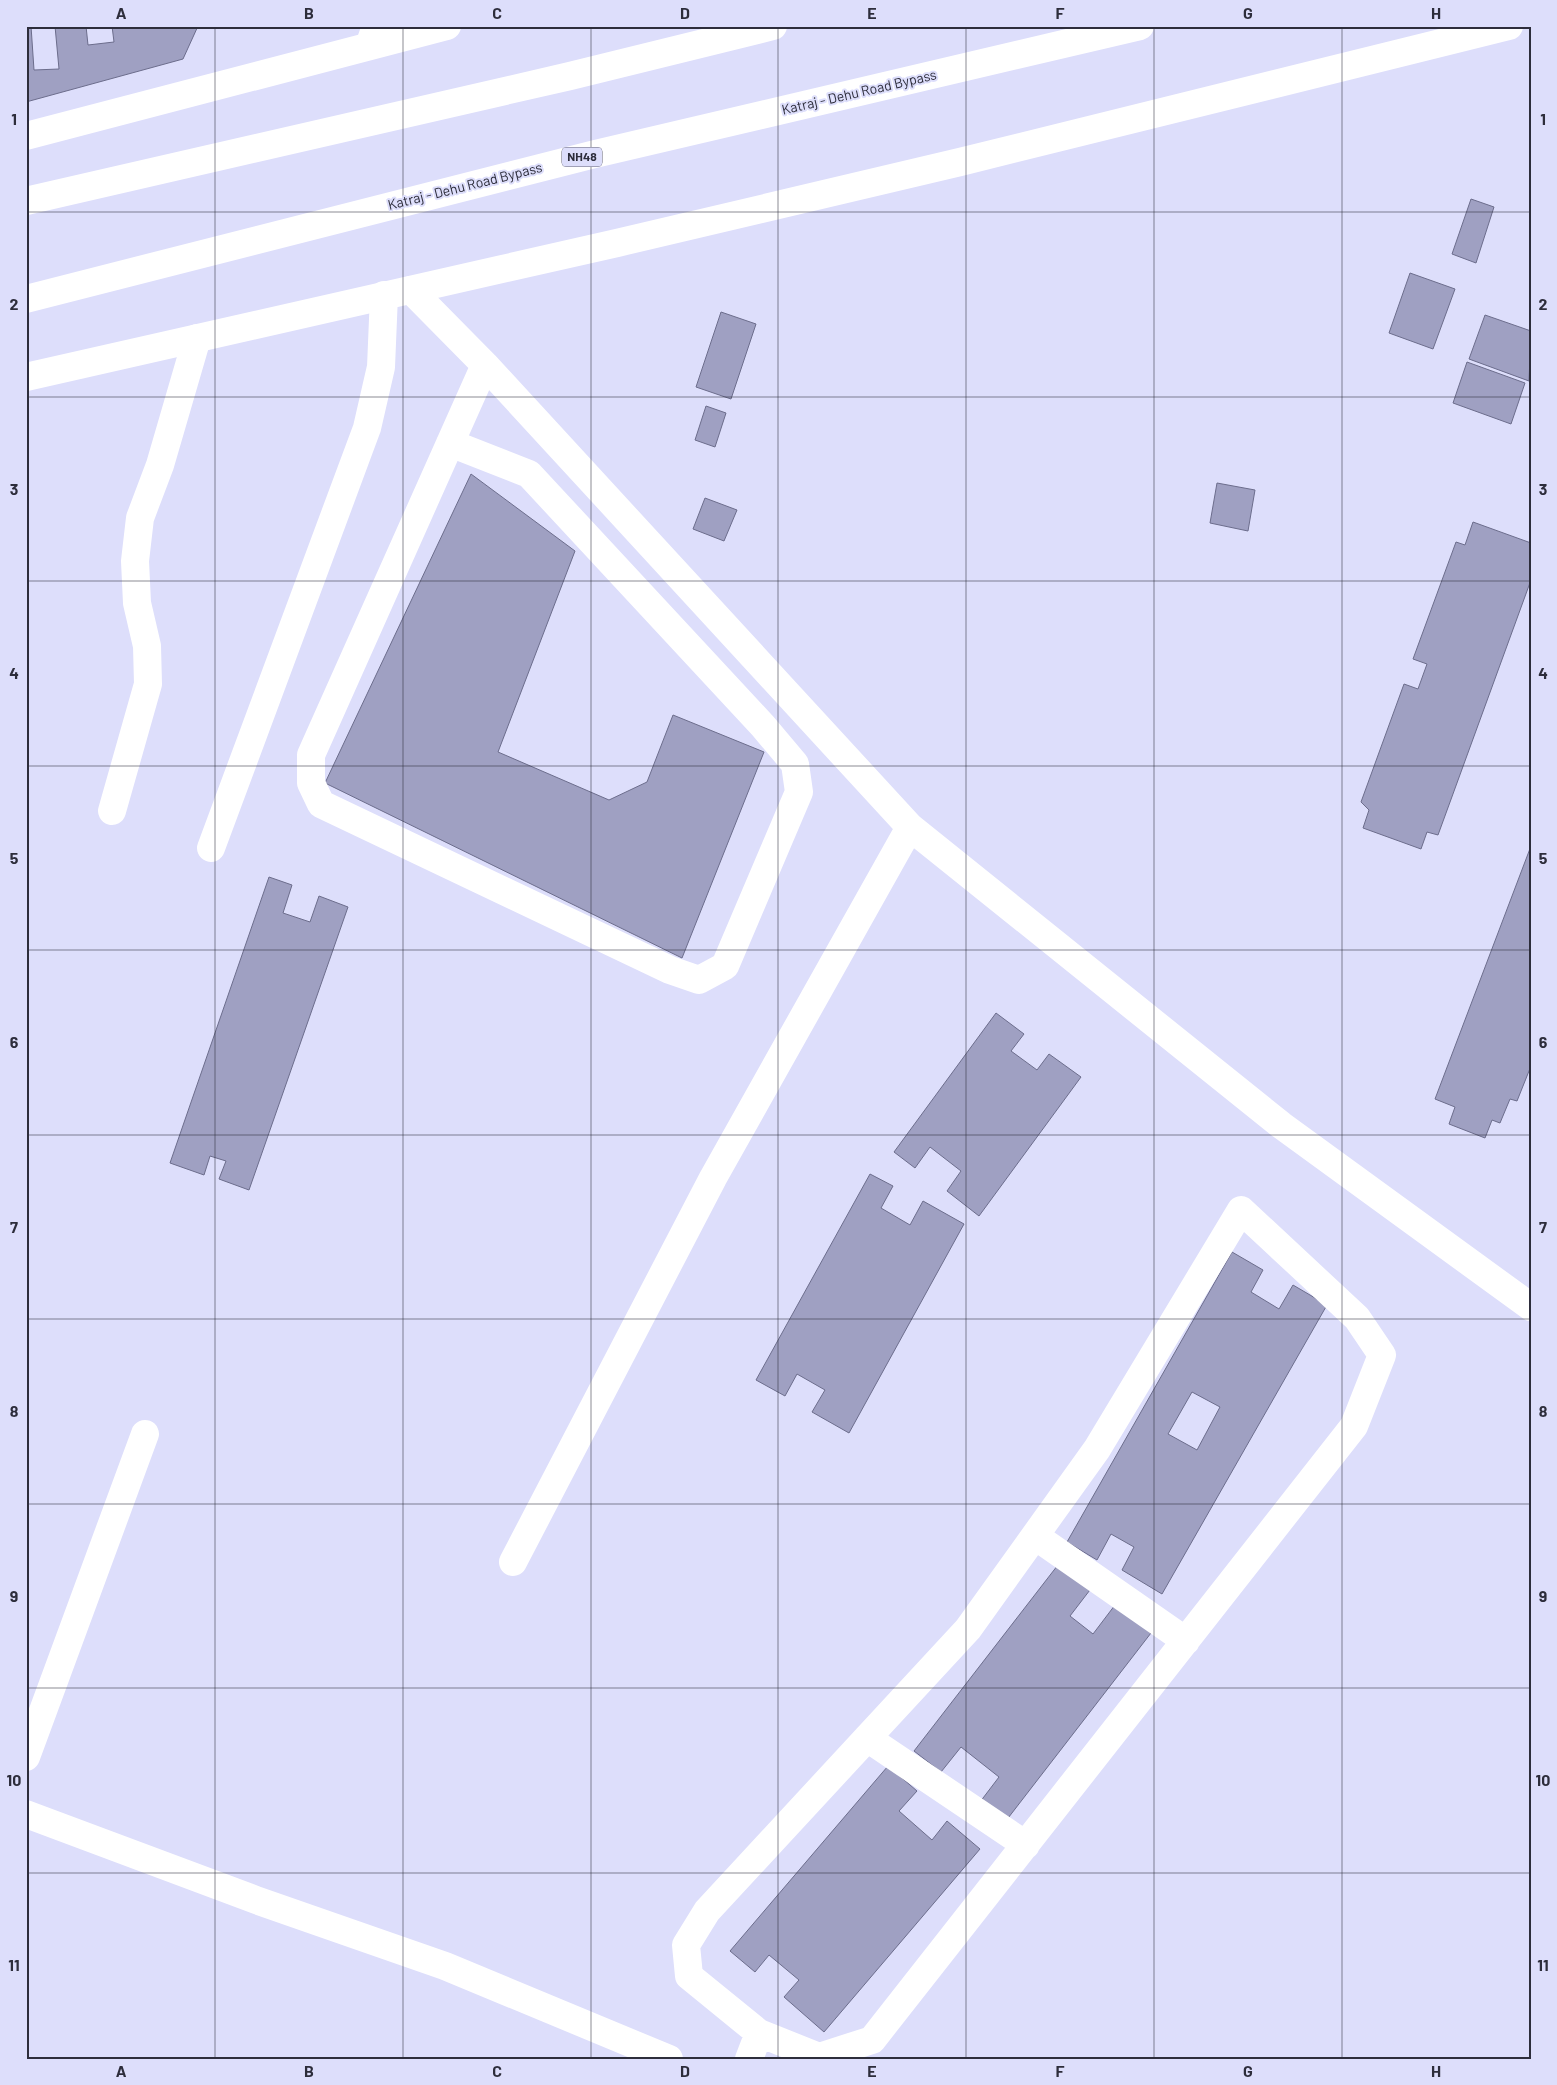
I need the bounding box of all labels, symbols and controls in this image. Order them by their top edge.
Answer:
text: A [116,3,127,22]
text: B [304,3,314,22]
text: C [492,3,502,22]
text: D [680,3,690,22]
text: E [867,3,877,22]
text: F [1056,3,1065,22]
text: G [1243,3,1253,22]
text: H [1431,3,1441,22]
street label: Katraj - Dehu Road Bypass [780,65,938,118]
text: 1 [11,109,17,128]
text: 1 [1540,109,1546,128]
road number: NH48 [562,148,602,166]
street label: Katraj - Dehu Road Bypass [386,158,544,213]
text: 2 [10,294,19,313]
text: 2 [1539,294,1548,313]
text: 3 [10,479,18,498]
text: 3 [1539,479,1547,498]
text: 4 [9,663,19,682]
text: 4 [1538,663,1548,682]
text: 5 [10,848,19,867]
text: 5 [1539,848,1548,867]
text: 6 [10,1032,19,1051]
text: 6 [1539,1032,1548,1051]
text: 7 [10,1217,18,1236]
text: 7 [1539,1217,1547,1236]
text: 8 [10,1401,19,1420]
text: 8 [1539,1401,1548,1420]
text: 9 [10,1586,18,1605]
text: 9 [1539,1586,1547,1605]
text: 10 [7,1770,21,1789]
text: 10 [1536,1770,1550,1789]
text: 11 [8,1955,20,1974]
text: 11 [1537,1955,1549,1974]
text: A [116,2061,127,2080]
text: B [304,2061,314,2080]
text: C [492,2061,502,2080]
text: D [680,2061,690,2080]
text: E [867,2061,877,2080]
text: F [1056,2061,1065,2080]
text: G [1243,2061,1253,2080]
text: H [1431,2061,1441,2080]

